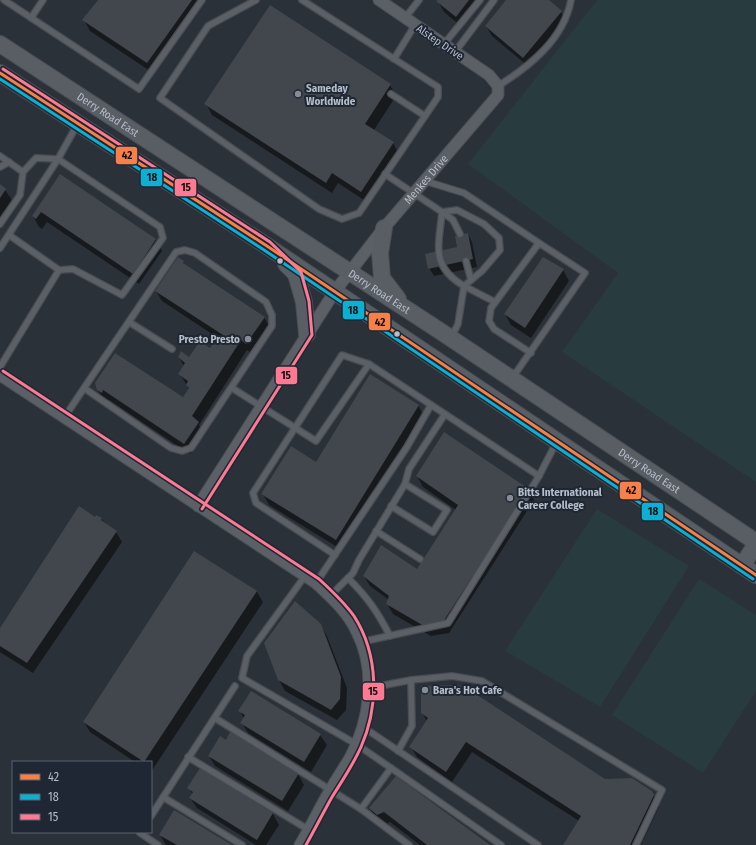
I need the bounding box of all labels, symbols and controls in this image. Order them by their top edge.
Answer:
street label: Alstep Drive [414,22,466,63]
place label: Sameday Worldwide [306,82,356,108]
marker: Sameday Worldwide [293,89,303,99]
street label: Derry Road East [74,90,141,140]
line badge: 42 [115,146,138,165]
text: 42 [122,149,132,162]
street label: Menkes Drive [402,152,451,207]
line badge: 18 [140,168,163,187]
text: 18 [147,171,157,184]
line badge: 15 [174,178,197,197]
text: 15 [181,181,192,194]
unlabelled marker [275,256,285,266]
street label: Derry Road East [346,267,413,317]
line badge: 18 [342,300,365,320]
text: 18 [348,304,358,317]
line badge: 42 [368,312,391,331]
text: 42 [375,316,385,329]
unlabelled marker [392,329,402,339]
place label: Presto Presto [179,333,240,346]
marker: Presto Presto [243,334,253,344]
line badge: 15 [275,366,298,385]
text: 15 [281,369,292,382]
street label: Derry Road East [616,446,683,497]
line badge: 42 [619,481,642,500]
text: 42 [626,484,636,497]
place label: Bitts International Career College [518,486,603,512]
marker: Bitts International Career College [505,493,515,503]
line badge: 18 [641,502,664,521]
text: 18 [648,505,658,518]
line badge: 15 [362,682,385,701]
place label: Bara's Hot Cafe [433,684,502,697]
text: 15 [368,685,379,698]
marker: Bara's Hot Cafe [420,685,430,695]
legend [12,761,152,833]
text: 42 [48,770,59,784]
text: 18 [48,790,59,804]
text: 15 [48,810,59,824]

